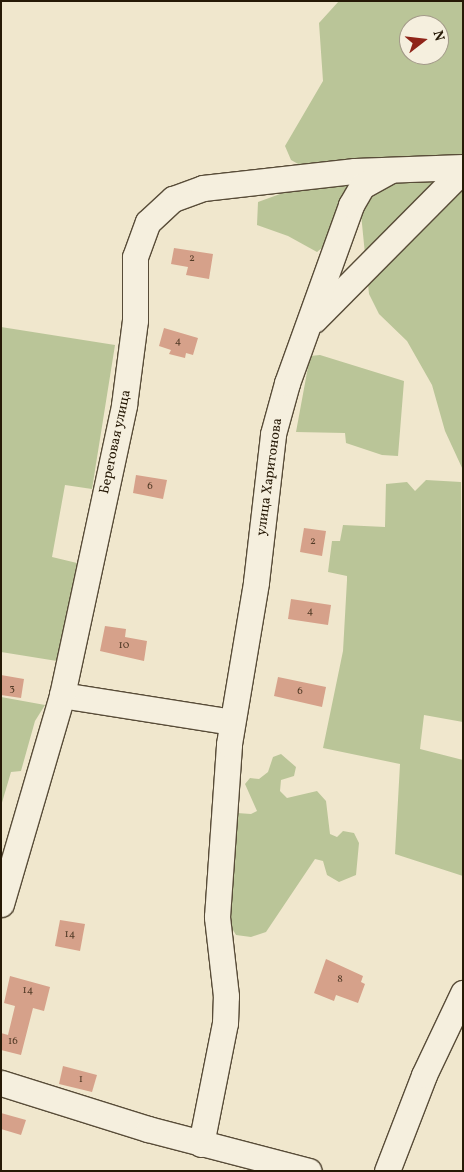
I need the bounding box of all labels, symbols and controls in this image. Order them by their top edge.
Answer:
north arrow [399,15,449,65]
text: N [427,28,448,44]
house number: 2 [189,252,195,266]
house number: 4 [175,335,181,349]
street label: Береговая улица [97,388,135,496]
street label: улица Харитонова [253,417,287,537]
house number: 6 [147,480,153,494]
house number: 2 [310,535,316,549]
house number: 4 [307,605,313,619]
house number: 10 [119,639,129,653]
house number: 3 [9,682,15,696]
house number: 6 [297,685,303,699]
house number: 14 [65,928,75,942]
house number: 8 [337,973,343,987]
house number: 14 [23,984,33,998]
house number: 16 [8,1035,18,1049]
house number: 1 [79,1073,83,1087]

